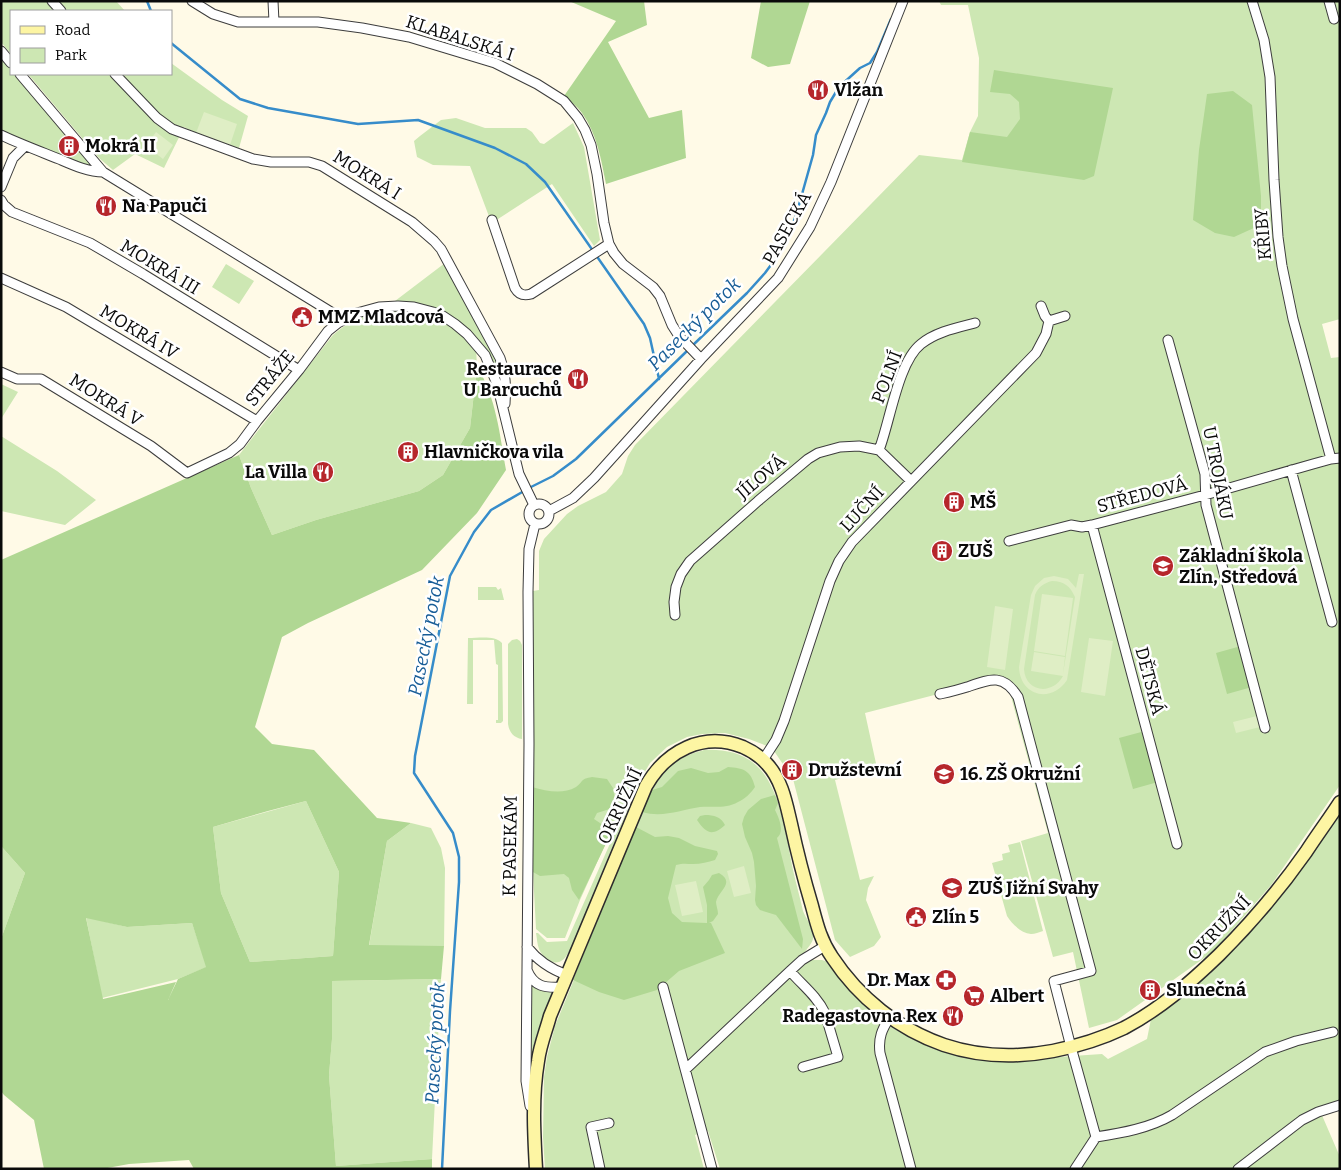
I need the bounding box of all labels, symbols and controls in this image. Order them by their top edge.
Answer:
legend [10,10,172,75]
street label: KLABALSKÁ I [403,10,517,66]
text: Road [55,21,90,39]
text: Park [55,46,87,64]
restaurant icon: Vlžan [806,78,830,102]
place label: Vlžan [834,79,884,101]
building icon: Mokrá II [57,134,81,158]
place label: Mokrá II [85,135,156,157]
street label: MOKRÁ I [329,146,405,204]
street label: PASECKÁ [758,187,816,268]
restaurant icon: Na Papuči [94,194,118,218]
place label: Na Papuči [122,195,207,217]
street label: KŘIBY [1250,206,1276,261]
street label: MOKRÁ III [116,235,204,299]
water label: Pasecký potok [643,272,746,375]
street label: MOKRÁ IV [96,300,183,364]
public building icon: MMZ Mladcová [290,305,314,329]
place label: MMZ Mladcová [318,306,444,328]
street label: STRÁŽE [241,345,299,411]
street label: POLNÍ [866,347,907,406]
place label: Restaurace U Barcuchů [463,358,563,401]
restaurant icon: Restaurace U Barcuchů [566,367,590,391]
street label: MOKRÁ V [65,369,147,431]
street label: U TROJÁKU [1198,424,1238,522]
building icon: Hlavničkova vila [396,440,420,464]
place label: Hlavničkova vila [424,441,564,463]
street label: JÍLOVÁ [730,449,790,505]
restaurant icon: La Villa [311,460,335,484]
place label: La Villa [245,461,307,483]
street label: STŘEDOVÁ [1094,472,1190,518]
street label: LUČNÍ [835,481,889,537]
building icon: MŠ [942,490,966,514]
place label: MŠ [970,490,996,513]
building icon: ZUŠ [930,539,954,563]
place label: ZUŠ [958,539,993,562]
place label: Základní škola Zlín, Středová [1179,545,1303,588]
school or university icon: Základní škola Zlín, Středová [1151,554,1175,578]
water label: Pasecký potok [403,573,449,698]
street label: DĚTSKÁ [1130,645,1170,718]
building icon: Družstevní [780,758,804,782]
place label: Družstevní [808,759,902,781]
school or university icon: 16. ZŠ Okružní [932,762,956,786]
place label: 16. ZŠ Okružní [960,762,1081,785]
street label: OKRUŽNÍ [592,764,647,848]
street label: K PASEKÁM [498,795,522,897]
school or university icon: ZUŠ Jižní Svahy [940,876,964,900]
place label: ZUŠ Jižní Svahy [968,876,1100,899]
street label: OKRUŽNÍ [1182,890,1255,965]
public building icon: Zlín 5 [904,905,928,929]
place label: Zlín 5 [932,906,979,928]
pharmacy icon: Dr. Max [934,968,958,992]
place label: Dr. Max [867,969,931,991]
building icon: Slunečná [1138,978,1162,1002]
place label: Slunečná [1166,979,1246,1001]
water label: Pasecký potok [420,981,450,1104]
supermarket icon: Albert [962,984,986,1008]
place label: Albert [990,985,1044,1007]
restaurant icon: Radegastovna Rex [941,1004,965,1028]
place label: Radegastovna Rex [782,1005,938,1027]

